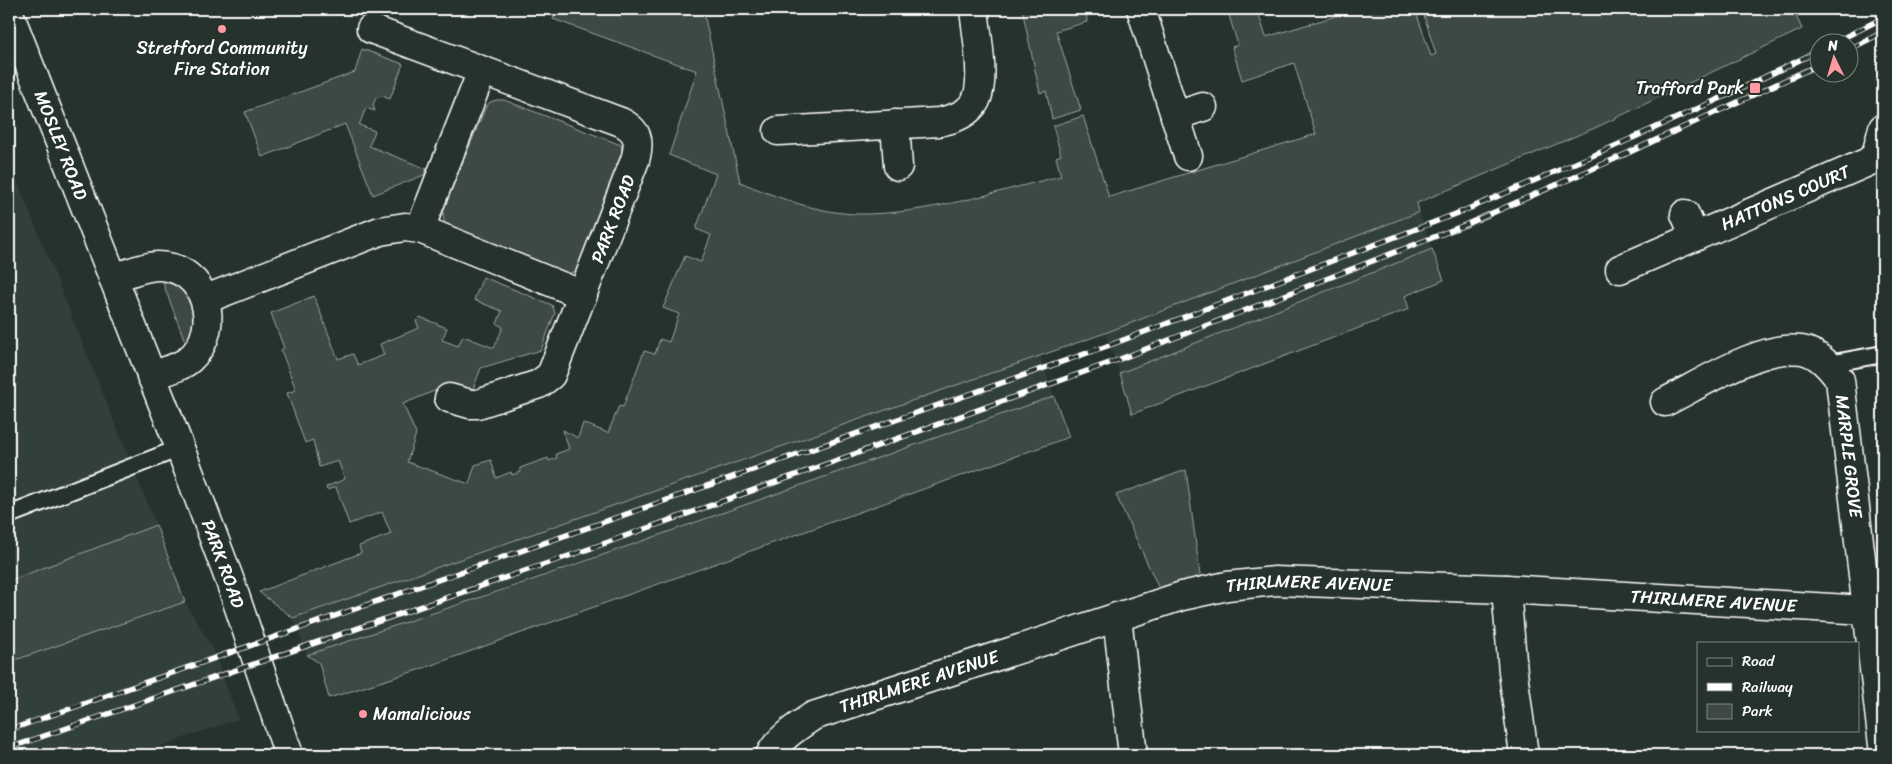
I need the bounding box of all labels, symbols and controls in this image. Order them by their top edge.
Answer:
marker: Stretford Community Fire Station [216,23,228,35]
place label: Stretford Community Fire Station [136,32,308,85]
north arrow [1810,32,1860,82]
text: N [1826,33,1839,59]
place label: Trafford Park [1636,72,1744,104]
marker: Trafford Park [1748,81,1762,95]
street label: MOSLEY ROAD [25,85,97,205]
street label: HATTONS COURT [1716,155,1856,240]
street label: PARK ROAD [581,170,645,268]
street label: MARPLE GROVE [1826,393,1872,521]
street label: PARK ROAD [192,515,254,613]
street label: THIRLMERE AVENUE [1224,565,1394,602]
street label: THIRLMERE AVENUE [1630,580,1798,622]
street label: THIRLMERE AVENUE [835,640,1004,722]
legend [1697,642,1860,732]
text: Road [1742,648,1775,674]
text: Railway [1742,674,1793,700]
place label: Mamalicious [373,698,471,730]
text: Park [1742,698,1773,724]
marker: Mamalicious [357,708,369,720]

